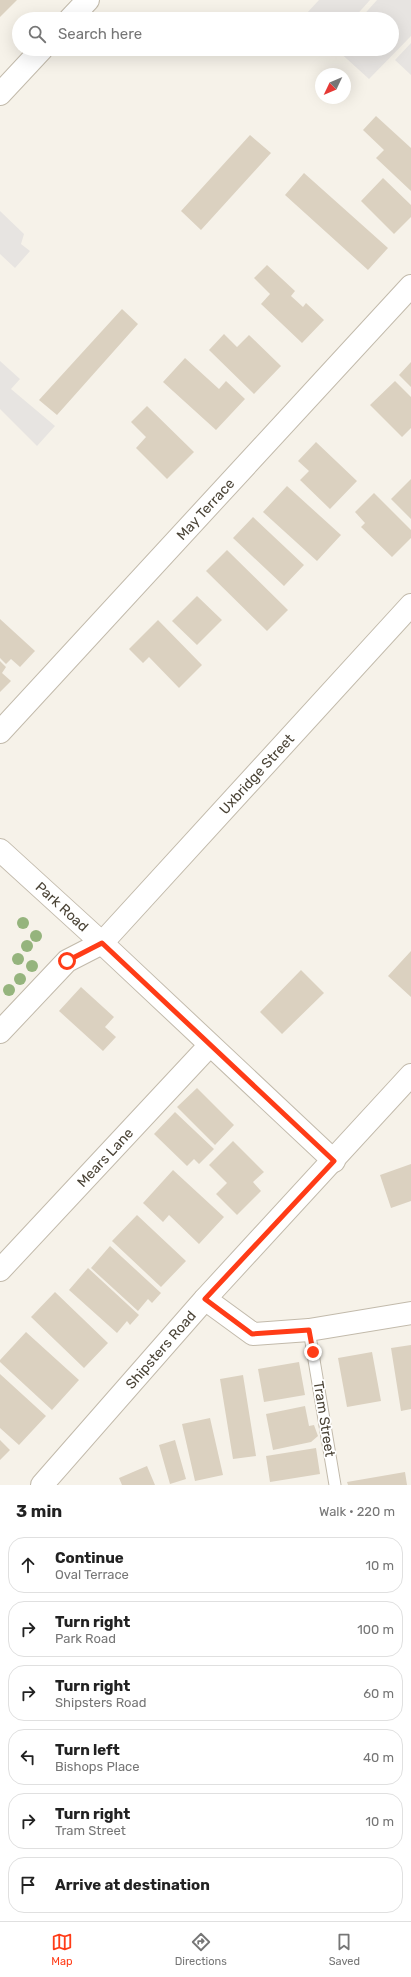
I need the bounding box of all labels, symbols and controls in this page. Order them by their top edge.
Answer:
search box [12,12,399,56]
icon: search [26,23,48,45]
text: Search here [58,25,142,43]
north arrow [315,68,351,104]
street label: May Terrace [173,475,238,543]
street label: Uxbridge Street [216,730,298,818]
street label: Park Road [32,878,92,935]
route start [58,952,76,970]
street label: Mears Lane [73,1124,137,1190]
street label: Shipsters Road [122,1307,200,1392]
route end [304,1343,322,1361]
street label: Tram Street [310,1380,338,1459]
text: 3 min [16,1501,62,1521]
text: Walk · 220 m [319,1504,395,1519]
text: Continue [55,1549,124,1567]
icon: ahead [17,1554,39,1576]
text: 10 m [365,1558,394,1573]
text: Oval Terrace [55,1567,129,1582]
text: Turn right [55,1613,130,1631]
icon: right [17,1618,39,1640]
text: 100 m [357,1622,394,1637]
text: Park Road [55,1631,116,1646]
text: Turn right [55,1677,130,1695]
icon: right [17,1682,39,1704]
text: 60 m [363,1686,394,1701]
text: Shipsters Road [55,1695,146,1710]
text: Turn left [55,1741,120,1759]
icon: left [17,1746,39,1768]
text: 40 m [363,1750,394,1765]
text: Bishops Place [55,1759,140,1774]
text: Turn right [55,1805,130,1823]
icon: right [17,1810,39,1832]
text: 10 m [365,1814,394,1829]
text: Tram Street [55,1823,126,1838]
icon: arrive [17,1874,39,1896]
text: Arrive at destination [55,1876,210,1894]
tab: Map [51,1931,73,1968]
tab: Directions [175,1931,227,1968]
tab: Saved [329,1931,360,1968]

